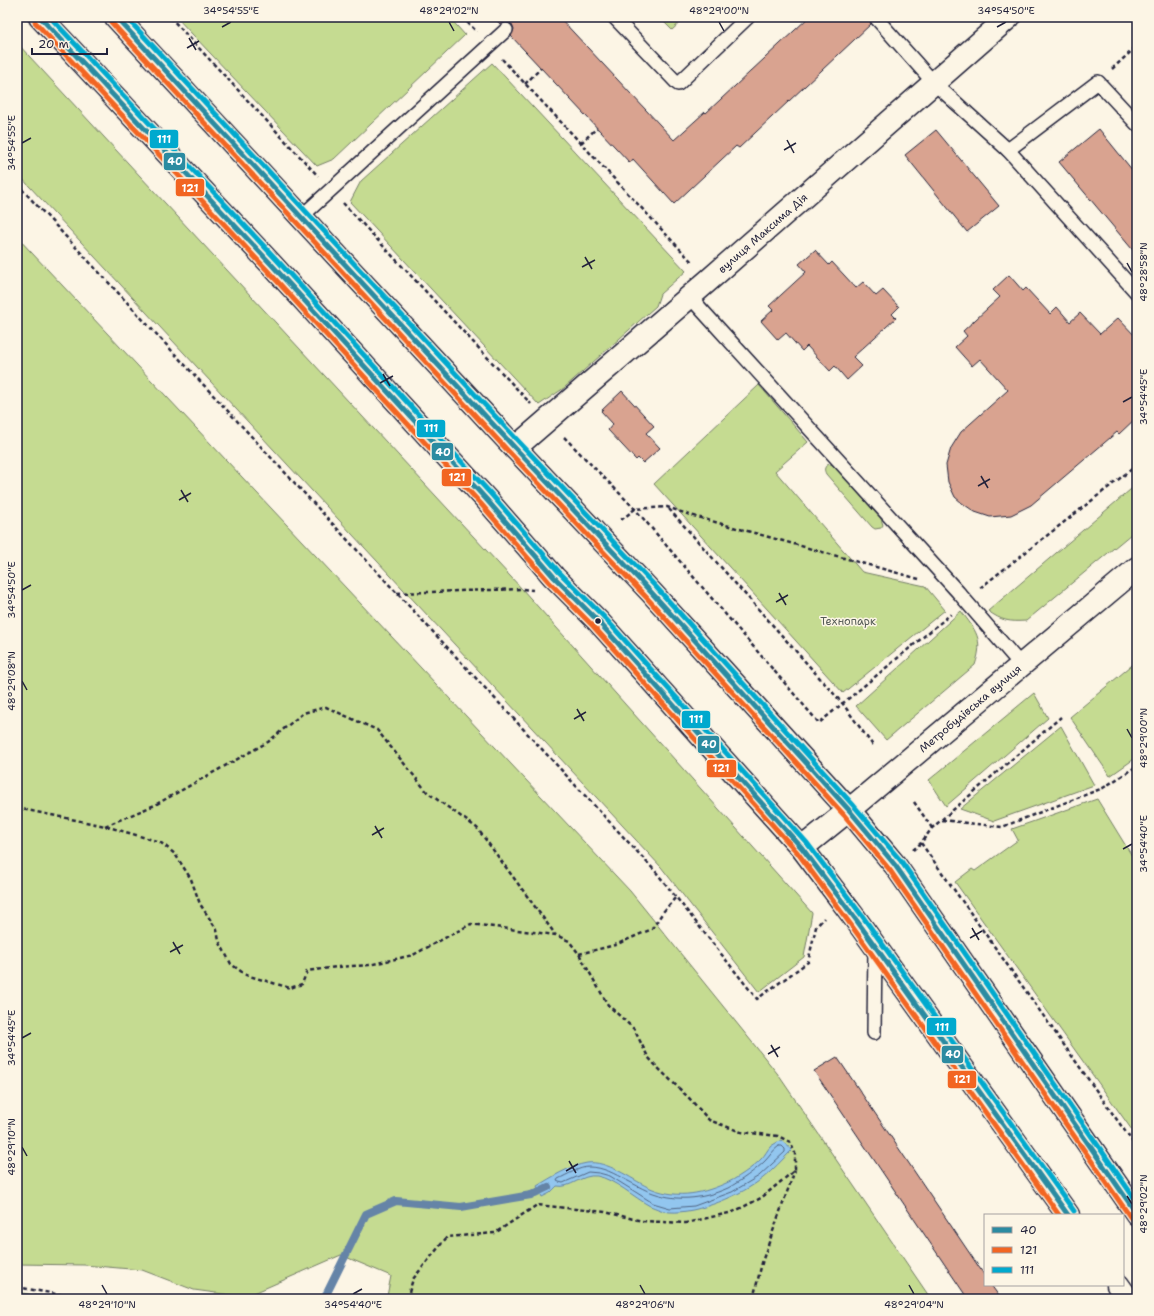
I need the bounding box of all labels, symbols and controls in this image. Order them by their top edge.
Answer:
text: 34°54'55"E [203,4,259,17]
text: 48°29'02"N [419,4,479,17]
text: 48°29'00"N [689,4,749,17]
text: 34°54'50"E [977,4,1035,17]
scale bar [32,30,107,56]
text: 20 m [38,36,69,52]
text: 34°54'55"E [5,115,18,171]
line badge: 111 [149,129,179,149]
text: 111 [157,132,171,147]
line badge: 40 [163,152,186,171]
text: 40 [167,154,183,169]
line badge: 121 [175,178,205,197]
text: 121 [182,181,198,196]
street label: вулиця Максима Дія [715,190,811,277]
text: 48°28'58"N [1137,242,1150,302]
text: 34°54'45"E [1137,369,1150,425]
line badge: 111 [416,419,446,438]
text: 111 [424,421,438,436]
line badge: 40 [431,442,454,461]
text: 40 [435,445,451,460]
line badge: 121 [441,468,472,487]
text: 121 [449,470,465,485]
text: 34°54'50"E [5,561,18,619]
park label: Технопарк [820,614,876,629]
unlabelled marker [593,616,603,626]
text: 48°29'08"N [5,651,18,711]
street label: Метробудівська вулиця [916,661,1025,756]
text: 48°29'00"N [1137,708,1150,768]
line badge: 111 [681,710,711,729]
text: 111 [689,712,703,727]
line badge: 40 [697,735,720,754]
text: 40 [701,737,717,752]
line badge: 121 [706,759,737,778]
text: 121 [713,761,729,776]
text: 34°54'40"E [1137,815,1150,873]
text: 34°54'45"E [5,1010,18,1066]
line badge: 111 [926,1017,957,1036]
text: 111 [935,1020,949,1035]
line badge: 40 [941,1045,964,1064]
text: 40 [945,1047,961,1062]
line badge: 121 [947,1070,977,1089]
text: 121 [954,1072,970,1087]
text: 48°29'10"N [5,1118,18,1176]
text: 48°29'02"N [1137,1174,1150,1234]
legend [984,1214,1124,1286]
text: 40 [1020,1222,1037,1238]
text: 121 [1020,1242,1037,1258]
text: 111 [1020,1262,1034,1278]
text: 48°29'10"N [78,1298,136,1311]
text: 34°54'40"E [324,1298,382,1311]
text: 48°29'06"N [615,1298,675,1311]
text: 48°29'04"N [884,1298,944,1311]

